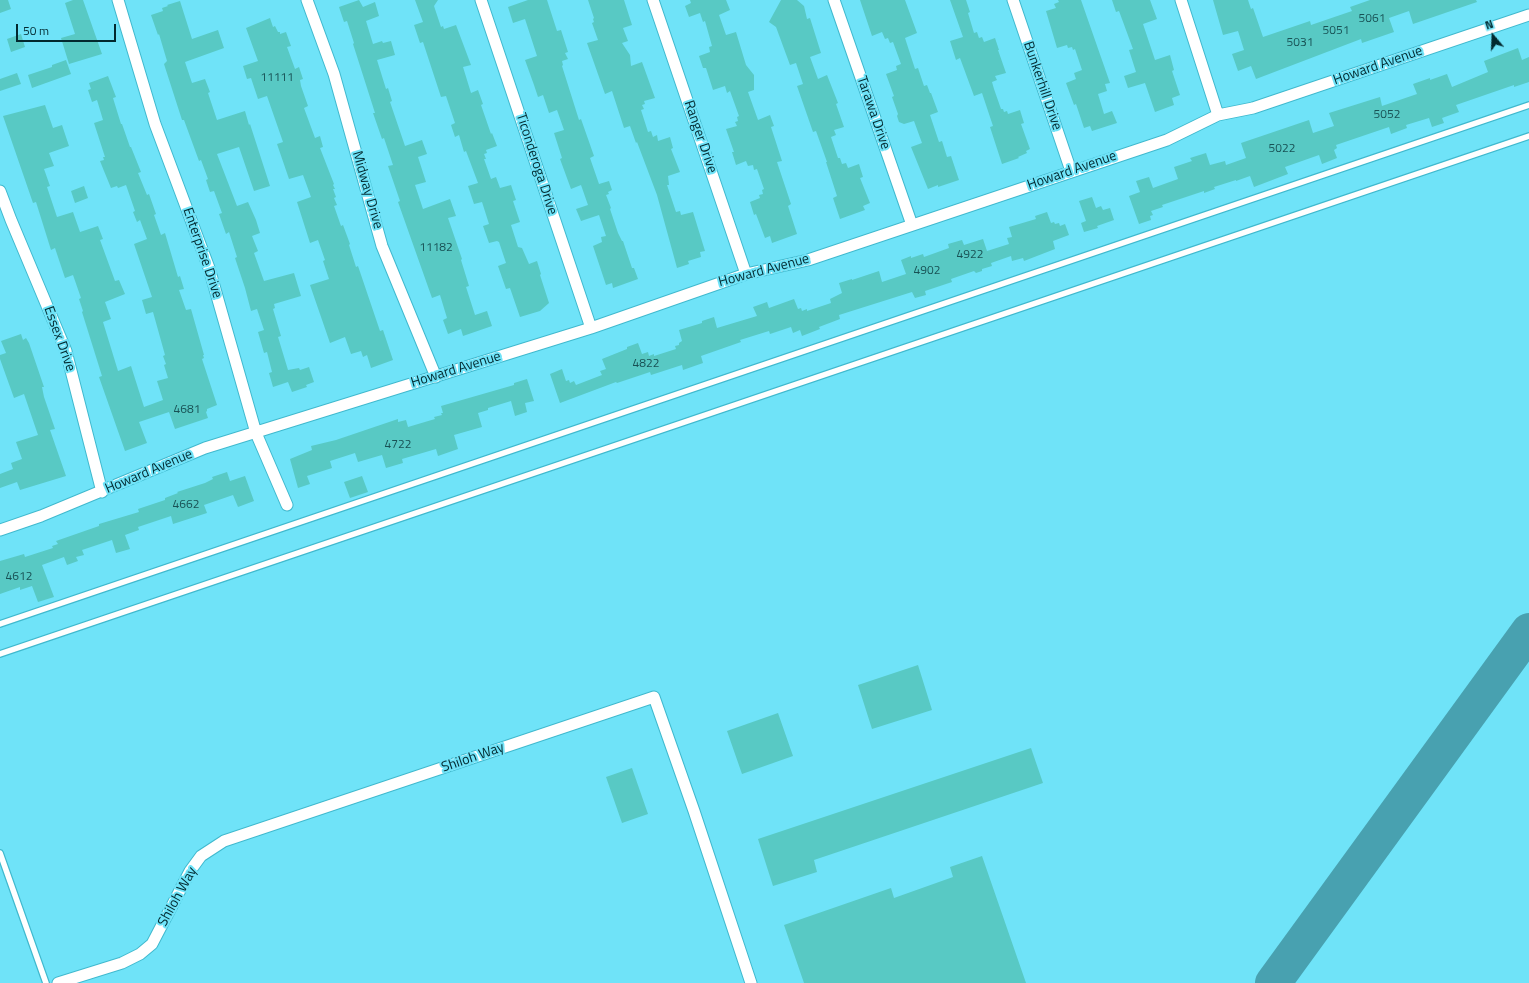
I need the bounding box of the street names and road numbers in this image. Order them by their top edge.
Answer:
street label: Bunkerhill Drive [1019,39,1065,133]
street label: Howard Avenue [1331,43,1425,89]
street label: Tarawa Drive [853,74,893,152]
street label: Ranger Drive [680,98,720,176]
street label: Ticonderoga Drive [512,111,560,217]
street label: Howard Avenue [1025,148,1119,194]
street label: Midway Drive [348,149,386,231]
street label: Enterprise Drive [179,206,225,300]
street label: Howard Avenue [717,251,811,291]
street label: Essex Drive [40,304,78,374]
street label: Howard Avenue [409,348,503,392]
street label: Howard Avenue [103,446,195,498]
street label: Shiloh Way [439,739,507,777]
street label: Shiloh Way [155,864,201,930]

